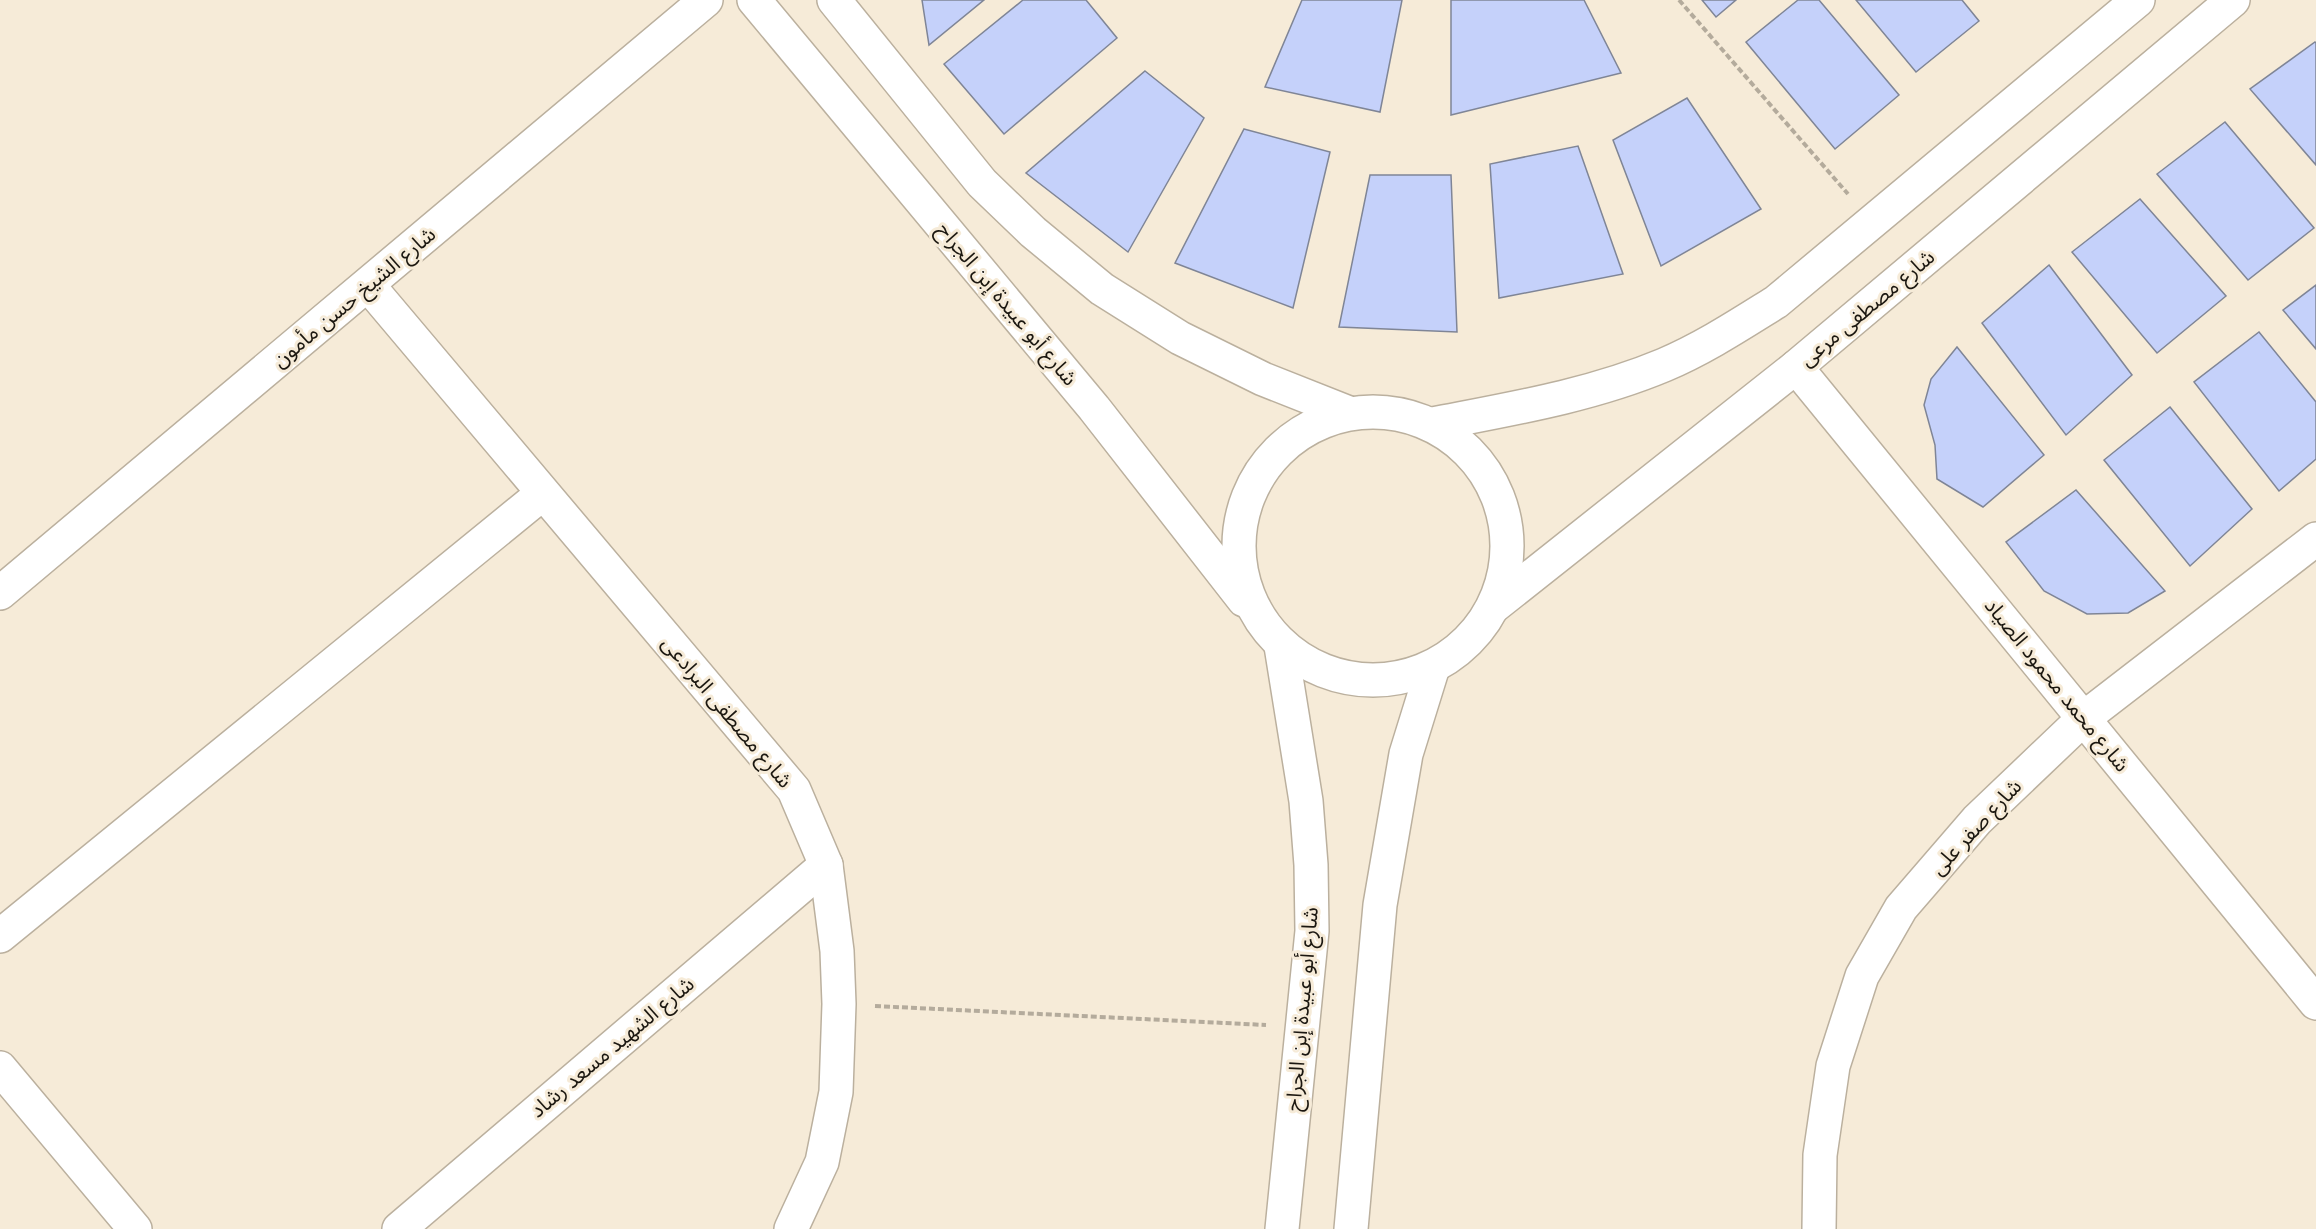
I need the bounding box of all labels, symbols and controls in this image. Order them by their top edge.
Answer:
street label: شارع أبو عبيدة إبن الجراح [930,216,1084,392]
street label: شارع الشيخ حسن مأمون [266,220,442,375]
street label: شارع مصطفى مرعى [1793,243,1941,374]
street label: شارع محمد محمود الصياد [1977,592,2136,778]
street label: شارع مصطفى البرادعى [654,630,799,795]
street label: شارع صفر على [1924,773,2029,882]
street label: شارع أبو عبيدة إبن الجراح [1279,906,1326,1112]
street label: شارع الشهيد مسعد رشاد [524,970,701,1125]

